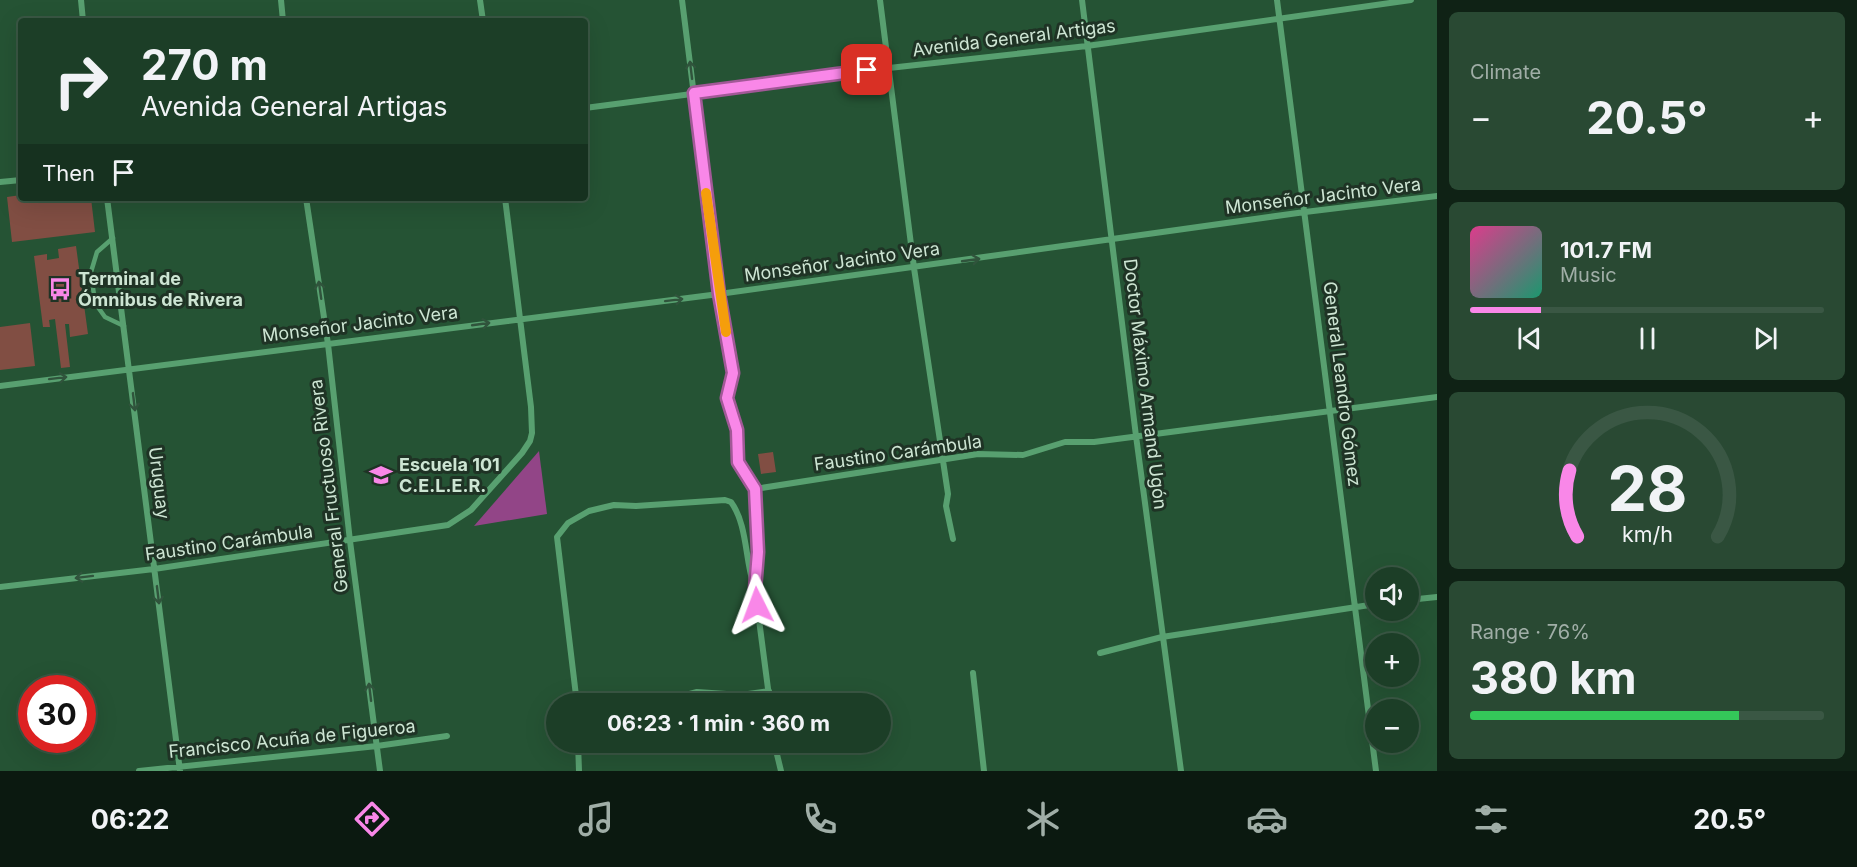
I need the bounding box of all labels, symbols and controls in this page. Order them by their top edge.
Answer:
street label: Avenida General Artigas [911,15,1117,60]
text: 270 m [141,39,268,90]
icon: right [42,42,120,120]
pin [841,44,892,95]
icon: arrive [850,53,883,86]
one-way arrow [685,60,696,80]
text: Climate [1470,60,1541,84]
text: Avenida General Artigas [141,90,448,123]
text: 20.5° [1586,90,1708,145]
text: − [1470,97,1492,137]
text: + [1802,97,1824,137]
icon: arrive [107,156,140,189]
text: Then [42,160,95,186]
street label: Monseñor Jacinto Vera [1224,173,1422,218]
street label: Monseñor Jacinto Vera [743,237,941,286]
text: 101.7 FM [1560,237,1652,263]
one-way arrow [961,254,981,265]
street label: Doctor Máximo Armand Ugón [1120,257,1171,511]
text: Music [1560,263,1617,287]
place label: Terminal de Ómnibus de Rivera [78,268,243,310]
bus stop icon: Terminal de Ómnibus de Rivera [47,276,73,302]
street label: General Leandro Gómez [1319,280,1365,488]
one-way arrow [314,281,325,301]
one-way arrow [664,294,683,305]
street label: Monseñor Jacinto Vera [261,301,459,346]
one-way arrow [470,318,490,329]
icon: previous [1513,322,1546,355]
icon: pause [1631,322,1664,355]
icon: next [1749,322,1782,355]
one-way arrow [48,373,67,384]
street label: General Fructuoso Rivera [305,378,352,594]
one-way arrow [129,391,140,411]
street label: Faustino Carámbula [813,430,983,475]
street label: Uruguay [145,446,174,520]
text: 28 [1607,452,1687,527]
place label: Escuela 101 C.E.L.E.R. [399,454,500,496]
school or university icon: Escuela 101 C.E.L.E.R. [368,462,394,488]
street label: Faustino Carámbula [144,520,314,565]
text: km/h [1622,522,1672,548]
map controls [1365,567,1419,753]
button: sound [1365,567,1419,621]
one-way arrow [75,572,94,583]
position arrow [725,573,789,637]
one-way arrow [152,585,163,605]
text: Range · 76% [1470,620,1590,644]
button: + [1365,633,1419,687]
text: 380 km [1470,650,1637,705]
speed limit sign: 30 [18,675,96,753]
one-way arrow [364,683,375,703]
button: − [1365,699,1419,753]
text: 06:23 · 1 min · 360 m [607,710,830,736]
street label: Francisco Acuña de Figueroa [167,715,417,762]
icon: directions [351,798,393,840]
icon: music [575,798,617,840]
icon: phone [799,798,841,840]
icon: climate [1022,798,1064,840]
icon: car [1246,798,1288,840]
icon: filters [1470,798,1512,840]
text: 06:22 [91,803,170,836]
text: 20.5° [1693,803,1766,836]

